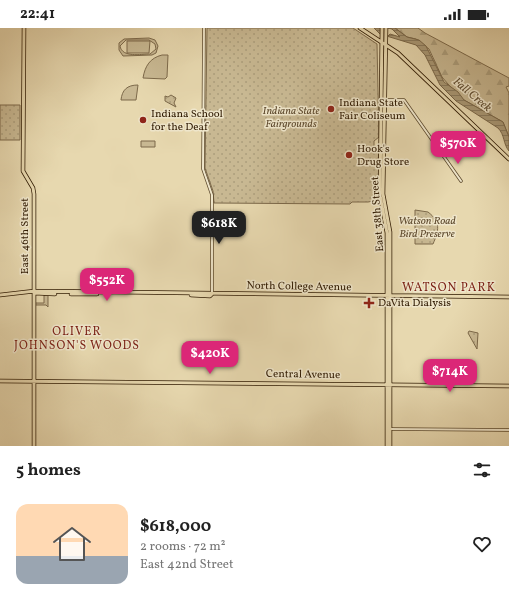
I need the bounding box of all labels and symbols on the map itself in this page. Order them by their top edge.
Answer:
water label: Fall Creek [449,74,495,116]
place label: Indiana State Fair Coliseum [339,96,406,124]
park label: Indiana State Fairgrounds [262,104,320,132]
marker: Indiana State Fair Coliseum [326,104,336,114]
place label: Indiana School for the Deaf [151,107,223,135]
marker: Indiana School for the Deaf [138,115,148,125]
pin: $570K [430,131,486,165]
place label: Hook's Drug Store [357,142,409,170]
marker: Hook's Drug Store [344,150,354,160]
street label: East 38th Street [368,176,388,252]
street label: East 46th Street [18,198,33,274]
pin: $618K [191,211,247,245]
park label: Watson Road Bird Preserve [398,214,456,242]
pin: $552K [79,268,135,302]
street label: North College Avenue [246,279,352,295]
district label: WATSON PARK [402,280,496,296]
place label: DaVita Dialysis [378,296,451,311]
marker: DaVita Dialysis [363,297,375,309]
district label: OLIVER JOHNSON'S WOODS [14,324,140,354]
pin: $420K [182,341,238,375]
pin: $714K [422,359,478,393]
street label: Central Avenue [266,367,340,383]

